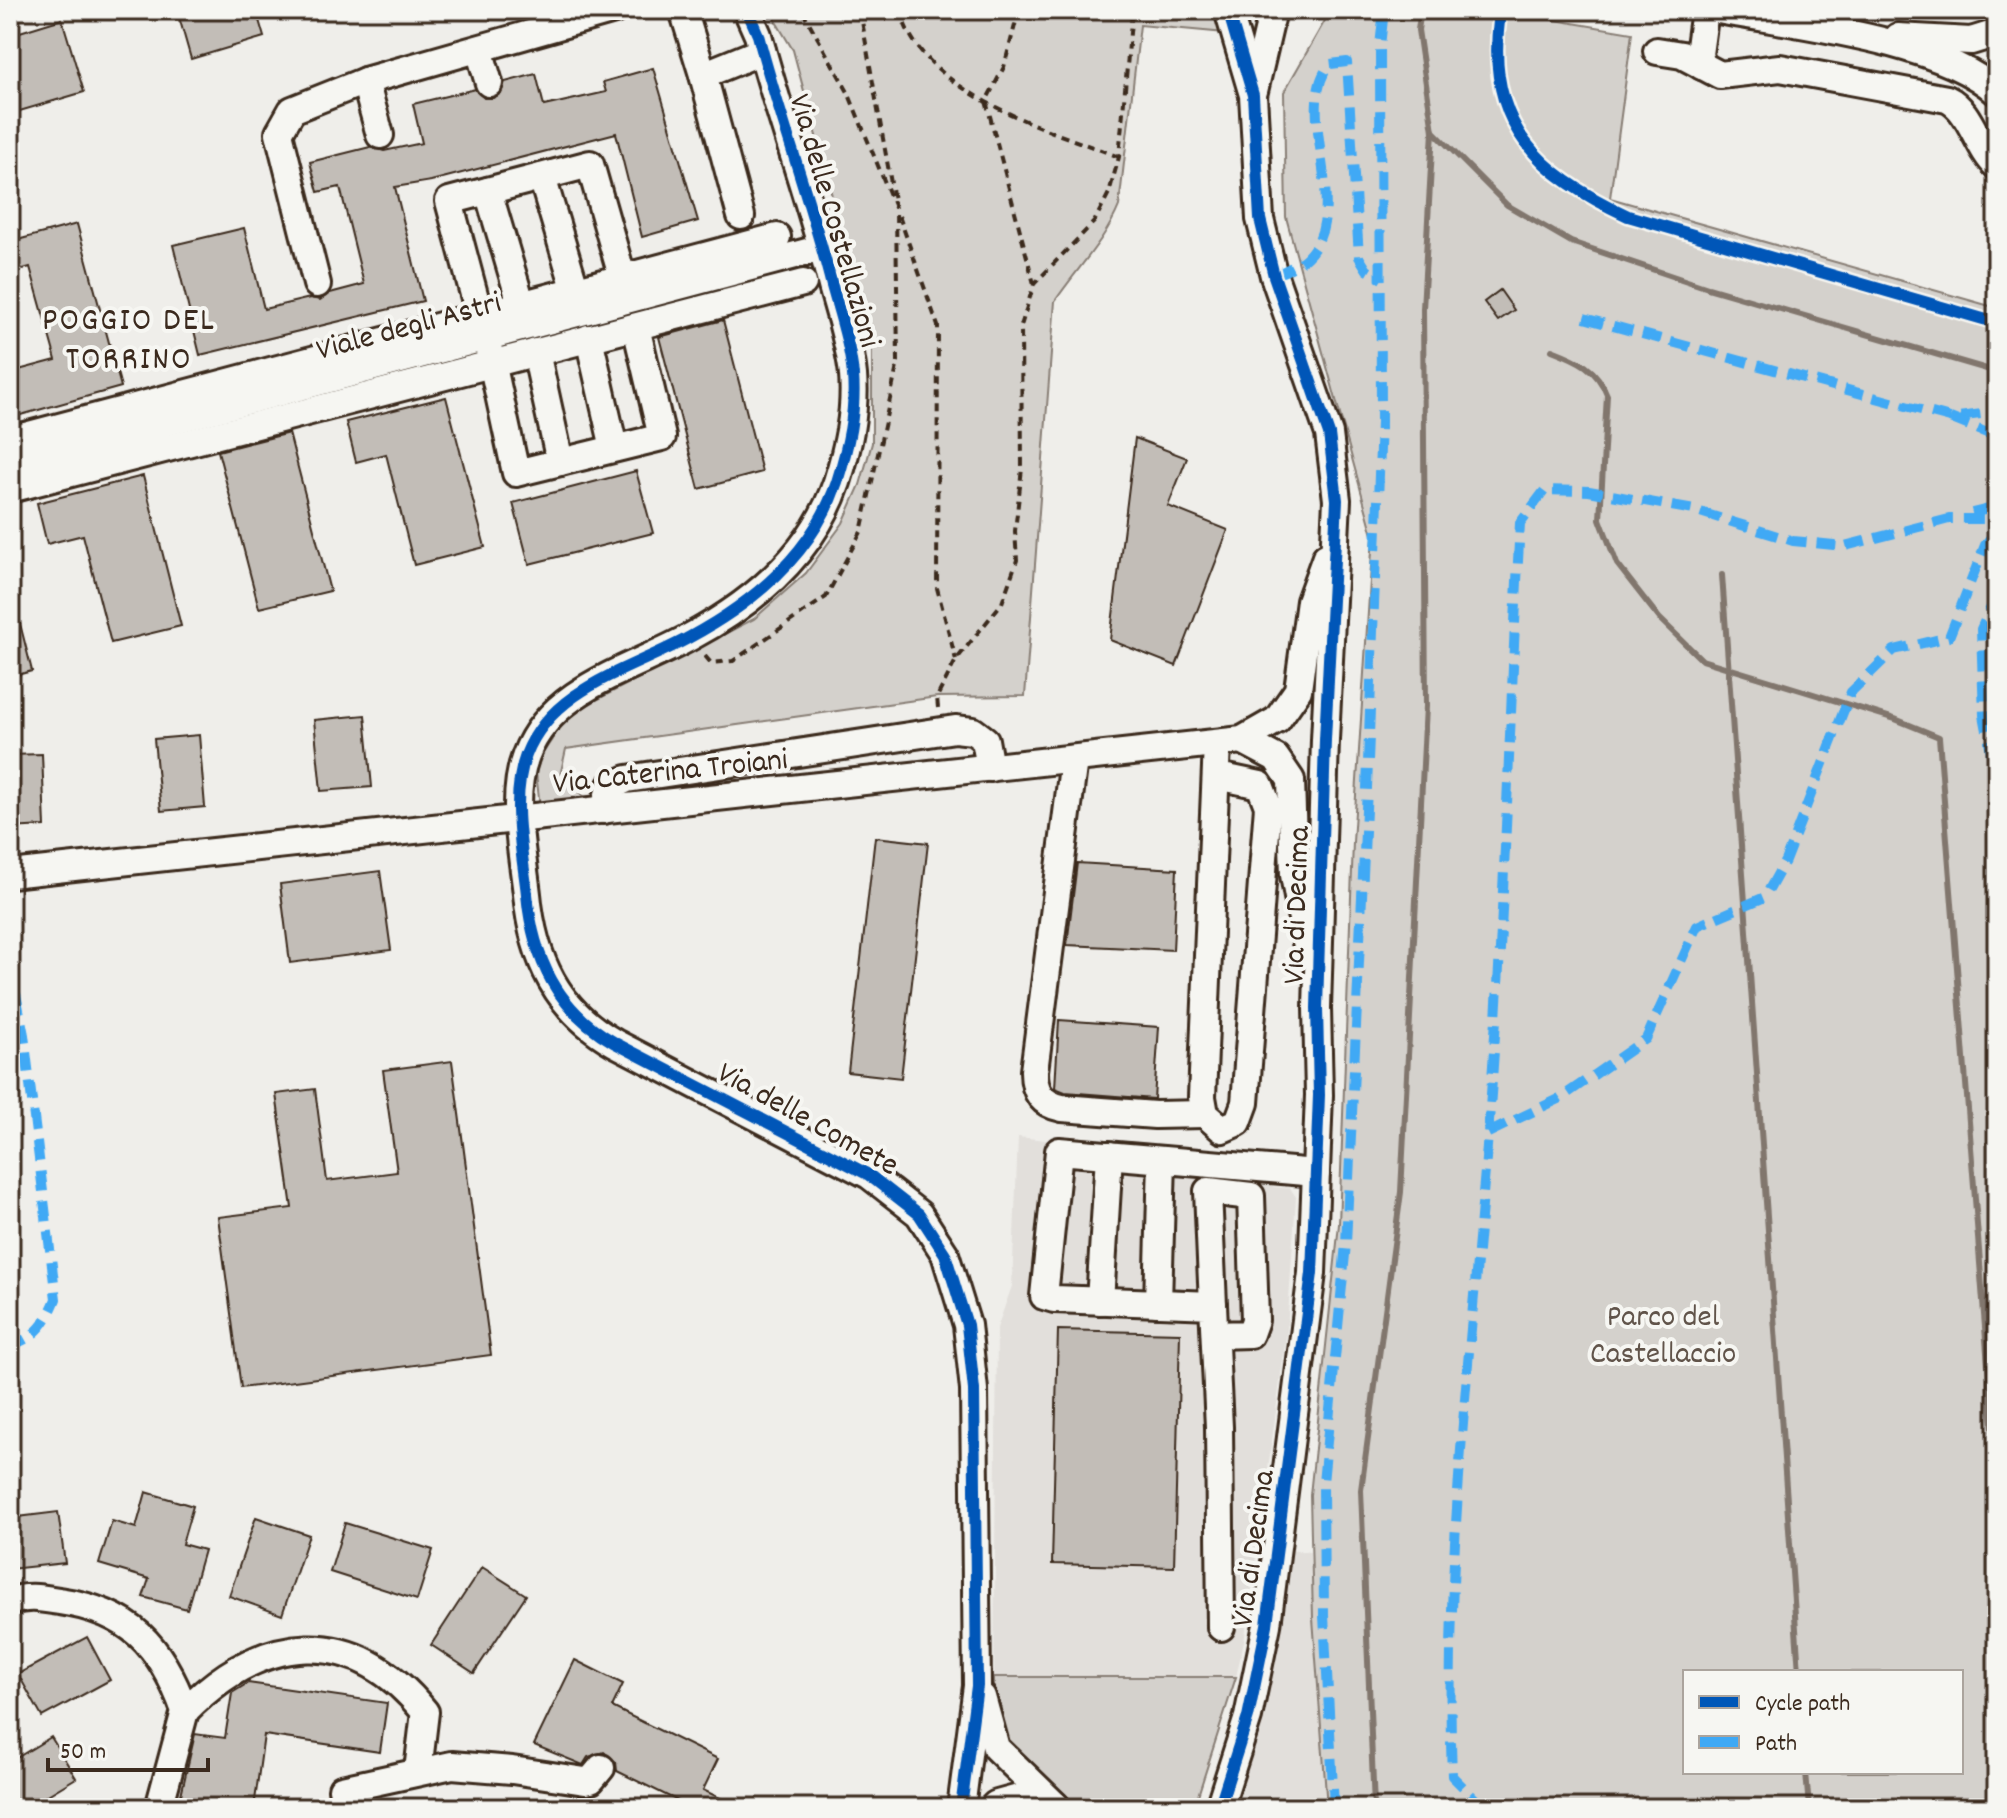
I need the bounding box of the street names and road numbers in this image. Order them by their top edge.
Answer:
street label: Via delle Costellazioni [774,89,890,354]
street label: Viale degli Astri [312,282,507,376]
street label: Via Caterina Troiani [551,739,790,809]
street label: Via di Decima [1273,824,1325,985]
street label: Via delle Comete [707,1052,906,1190]
street label: Via di Decima [1222,1466,1290,1630]

